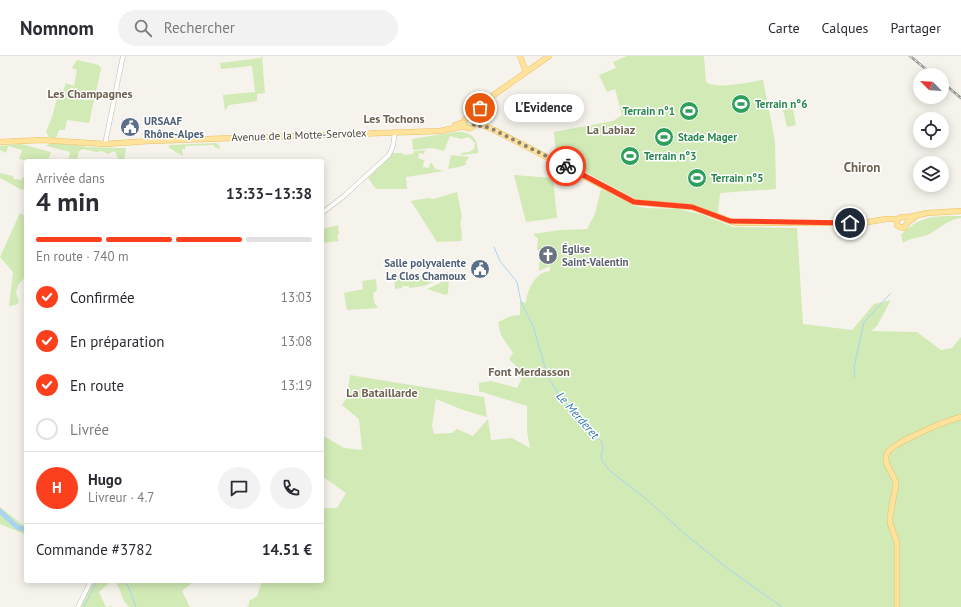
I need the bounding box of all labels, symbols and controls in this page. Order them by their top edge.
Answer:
search box [118,10,398,46]
text: Nomnom [20,16,94,40]
icon: search [132,17,154,39]
text: Rechercher [164,18,235,37]
text: Carte [768,19,800,37]
text: Calques [822,19,868,37]
text: Partager [890,19,941,37]
north arrow [913,68,949,104]
map controls [913,68,949,192]
district label: Les Champagnes [47,86,133,101]
pin [463,91,497,125]
sports icon: Terrain n°6 [730,93,752,115]
callout: L'Evidence [504,94,584,122]
icon: bag [469,97,491,119]
place label: Terrain n°6 [755,97,807,111]
text: L'Evidence [515,99,573,116]
sports icon: Terrain n°1 [678,100,700,122]
place label: Terrain n°1 [623,104,675,118]
district label: Les Tochons [363,111,425,126]
button: locate [913,112,949,148]
place label: URSAAF Rhône-Alpes [144,114,204,141]
public building icon: URSAAF Rhône-Alpes [119,116,141,138]
district label: La Labiaz [587,122,636,137]
street label: Avenue de la Motte-Servolex [231,126,367,144]
sports icon: Stade Mager [653,126,675,148]
place label: Stade Mager [678,130,737,144]
sports icon: Terrain n°3 [619,145,641,167]
courier [546,146,586,186]
place label: Terrain n°3 [644,149,696,163]
icon: bike [555,155,577,177]
button: layers [913,156,949,192]
district label: Chiron [844,159,880,176]
sports icon: Terrain n°5 [686,167,708,189]
text: Arrivée dans [36,170,105,187]
place label: Terrain n°5 [711,171,763,185]
text: 13:33–13:38 [226,184,312,203]
text: 4 min [36,185,99,218]
pin [833,206,867,240]
icon: home [839,212,861,234]
place label: Église Saint-Valentin [562,242,629,269]
church icon: Église Saint-Valentin [537,244,559,266]
text: En route · 740 m [36,248,129,265]
place label: Salle polyvalente Le Clos Chamoux [384,256,466,283]
public building icon: Salle polyvalente Le Clos Chamoux [469,258,491,280]
icon: check [36,286,58,308]
text: Confirmée [70,288,135,307]
text: 13:03 [281,289,312,306]
icon: check [36,330,58,352]
text: En préparation [70,332,165,351]
text: 13:08 [281,333,312,350]
district label: Font Merdasson [488,364,570,379]
icon: check [36,374,58,396]
text: En route [70,376,124,395]
text: 13:19 [281,377,312,394]
district label: La Bataillarde [346,385,418,400]
water label: Le Merderet [553,388,603,443]
text: Livrée [70,420,109,439]
button: chat [218,467,260,509]
button: phone [270,467,312,509]
text: Hugo [88,470,122,489]
text: H [52,478,62,497]
text: Livreur · 4.7 [88,489,154,506]
text: Commande #3782 [36,540,153,559]
text: 14.51 € [262,540,312,559]

